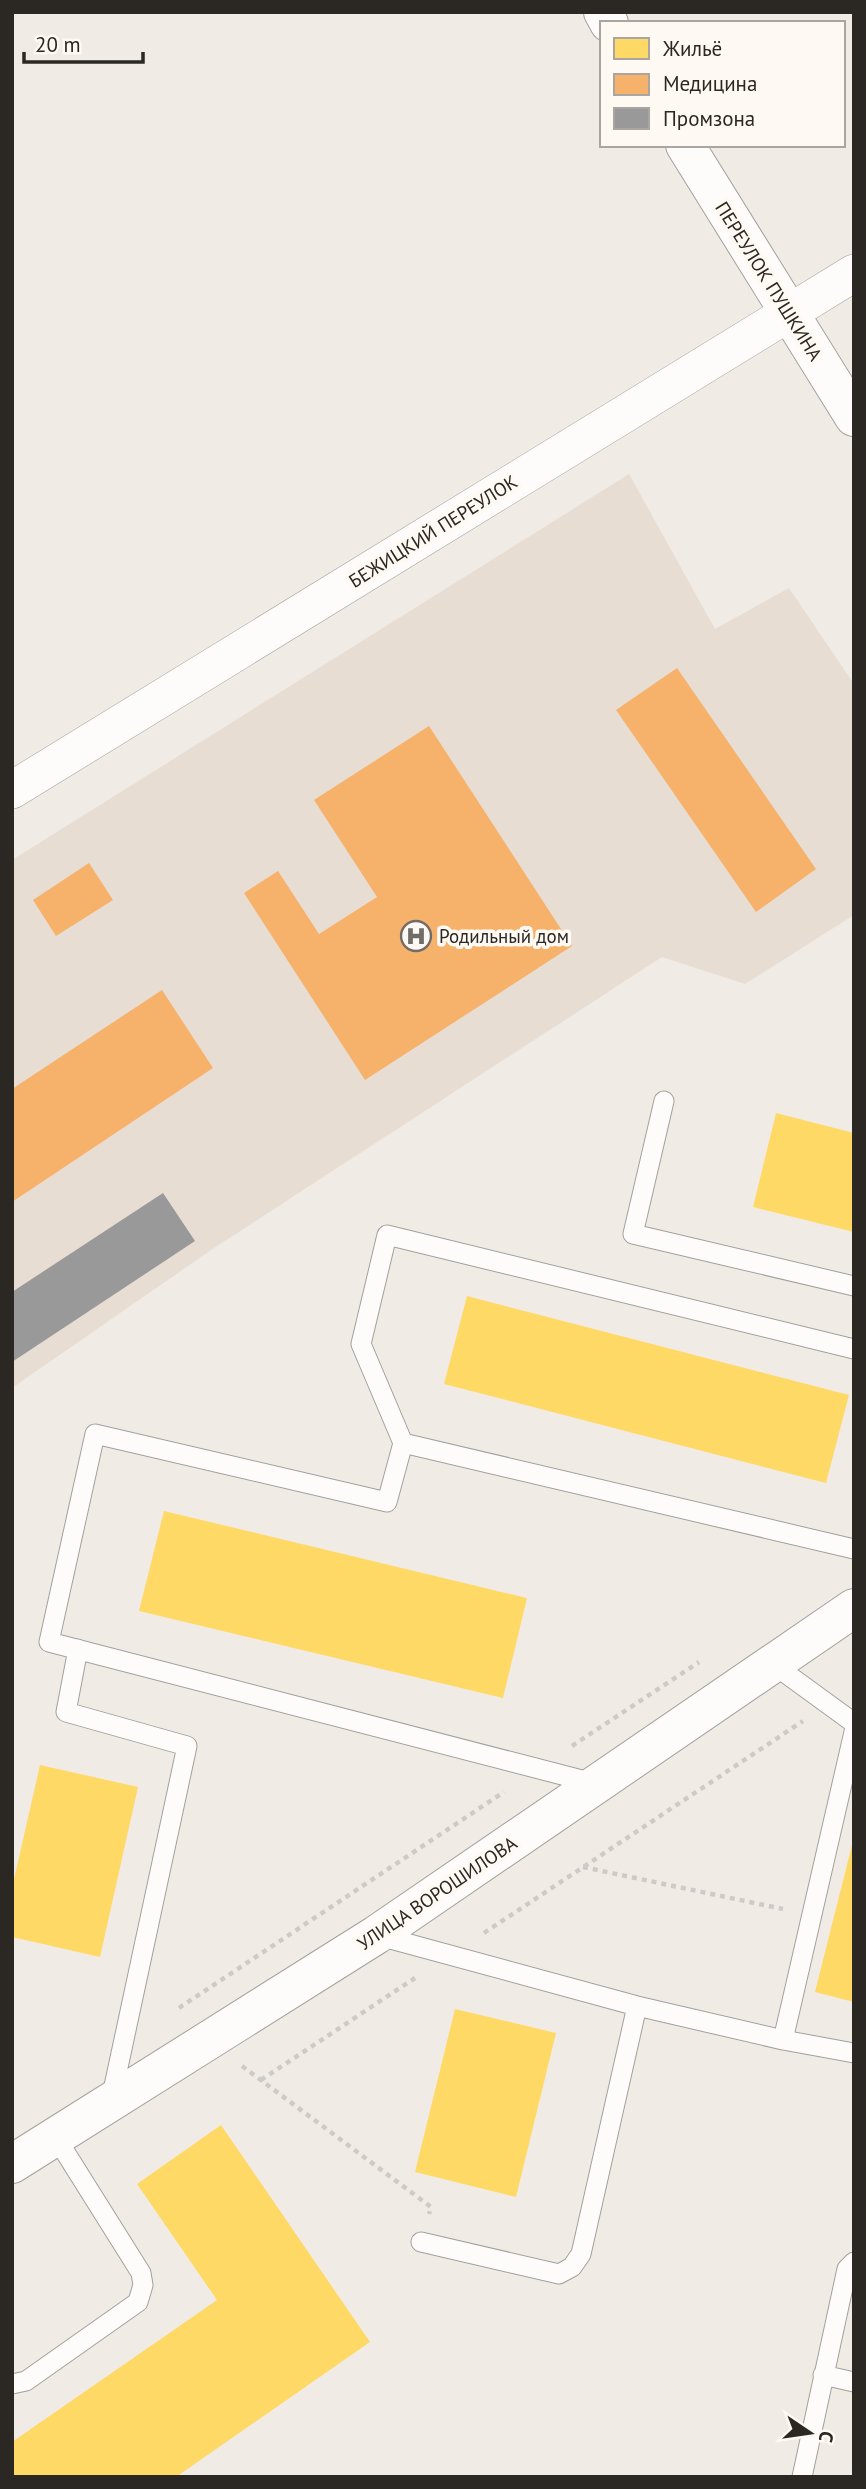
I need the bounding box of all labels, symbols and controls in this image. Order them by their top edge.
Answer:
scale bar [24,21,144,65]
legend [600,21,845,147]
text: 20 m [35,31,81,58]
text: Жильё [662,35,722,62]
text: Медицина [663,70,757,97]
text: Промзона [663,105,755,132]
street label: ПЕРЕУЛОК ПУШКИНА [710,197,828,365]
street label: БЕЖИЦКИЙ ПЕРЕУЛОК [344,469,522,593]
hospital icon: Родильный дом [399,919,433,953]
place label: Родильный дом [439,924,569,948]
street label: УЛИЦА ВОРОШИЛОВА [353,1831,521,1955]
north arrow [775,2398,845,2468]
text: С [814,2429,839,2445]

